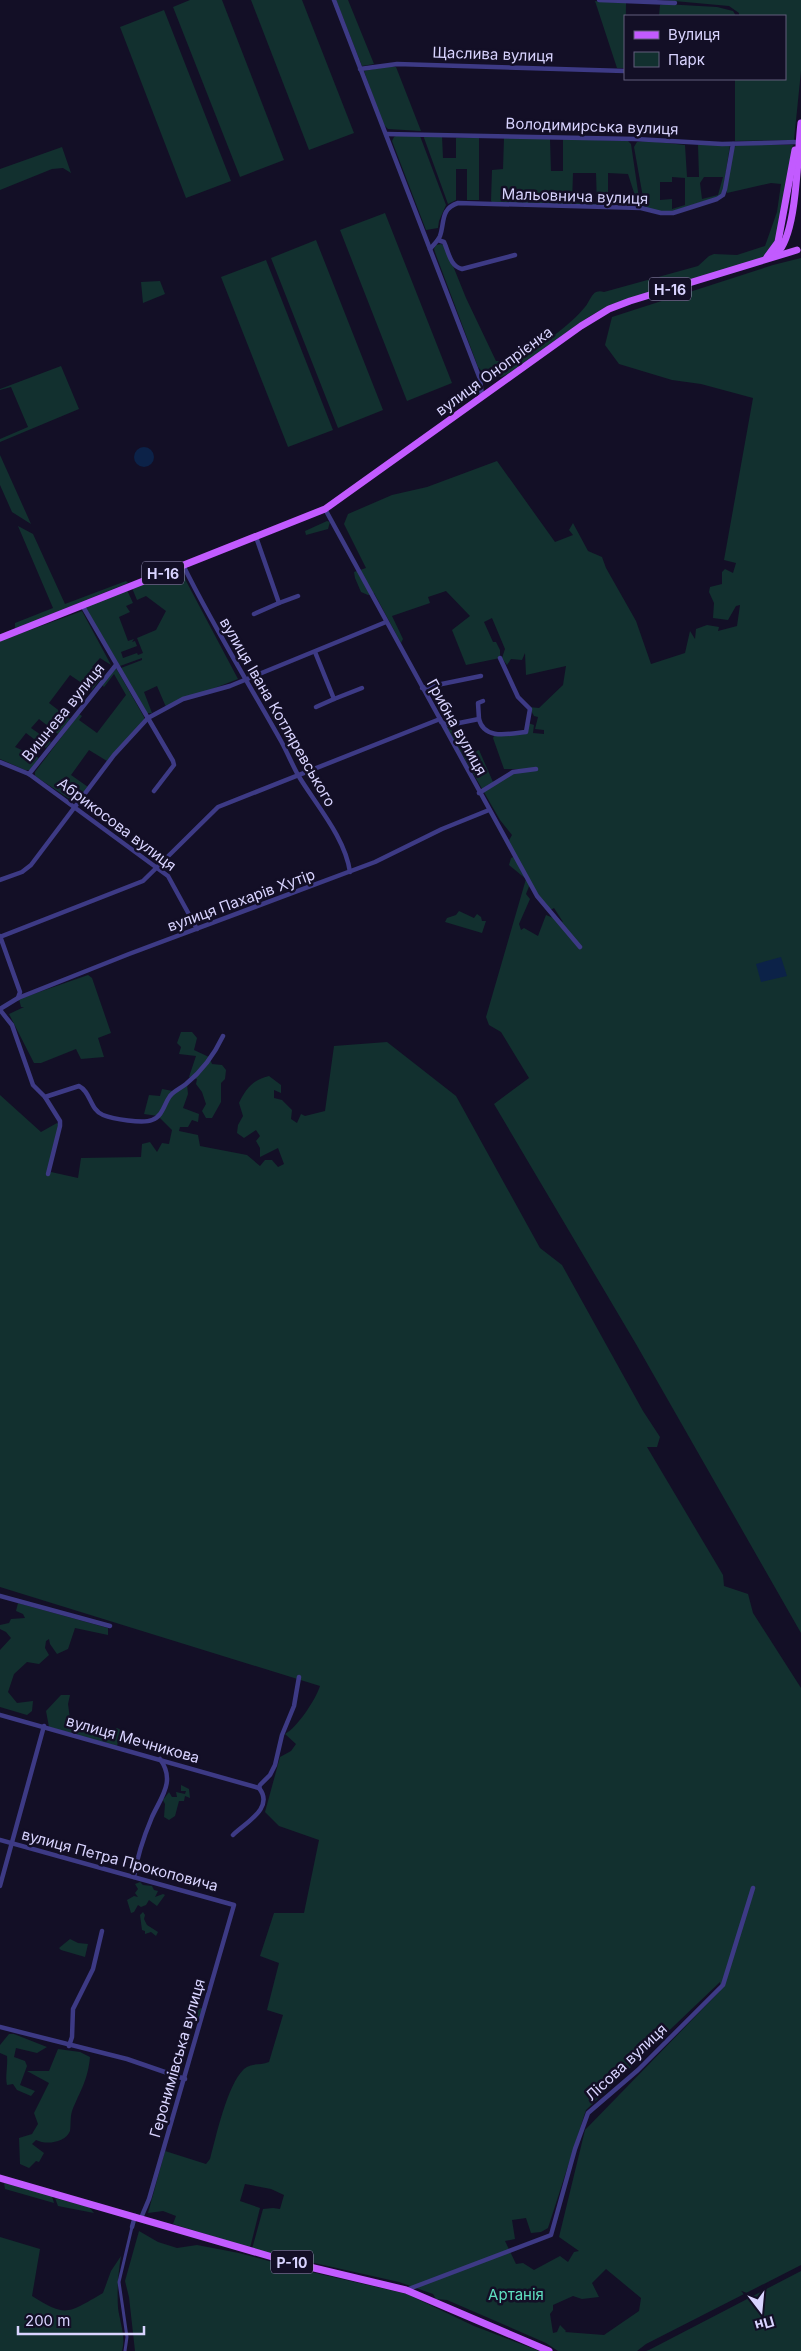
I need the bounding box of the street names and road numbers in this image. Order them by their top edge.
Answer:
street label: Щаслива вулиця [432,42,554,66]
street label: Володимирська вулиця [505,113,679,139]
street label: Мальовнича вулиця [501,184,649,208]
road number: Н-16 [649,278,691,300]
street label: вулиця Онопрієнка [432,322,556,420]
road number: Н-16 [142,562,184,584]
street label: вулиця Івана Котляревського [216,614,340,810]
street label: Вишнева вулиця [18,659,108,765]
street label: Грибна вулиця [423,675,491,779]
street label: Абрикосова вулиця [54,773,180,875]
street label: вулиця Пахарів Хутір [165,864,317,936]
street label: вулиця Мечникова [64,1711,202,1767]
street label: вулиця Петра Прокоповича [20,1825,220,1895]
street label: Геронимівська вулиця [145,1976,209,2140]
street label: Лісова вулиця [581,2019,671,2105]
road number: Р-10 [271,2250,313,2274]

